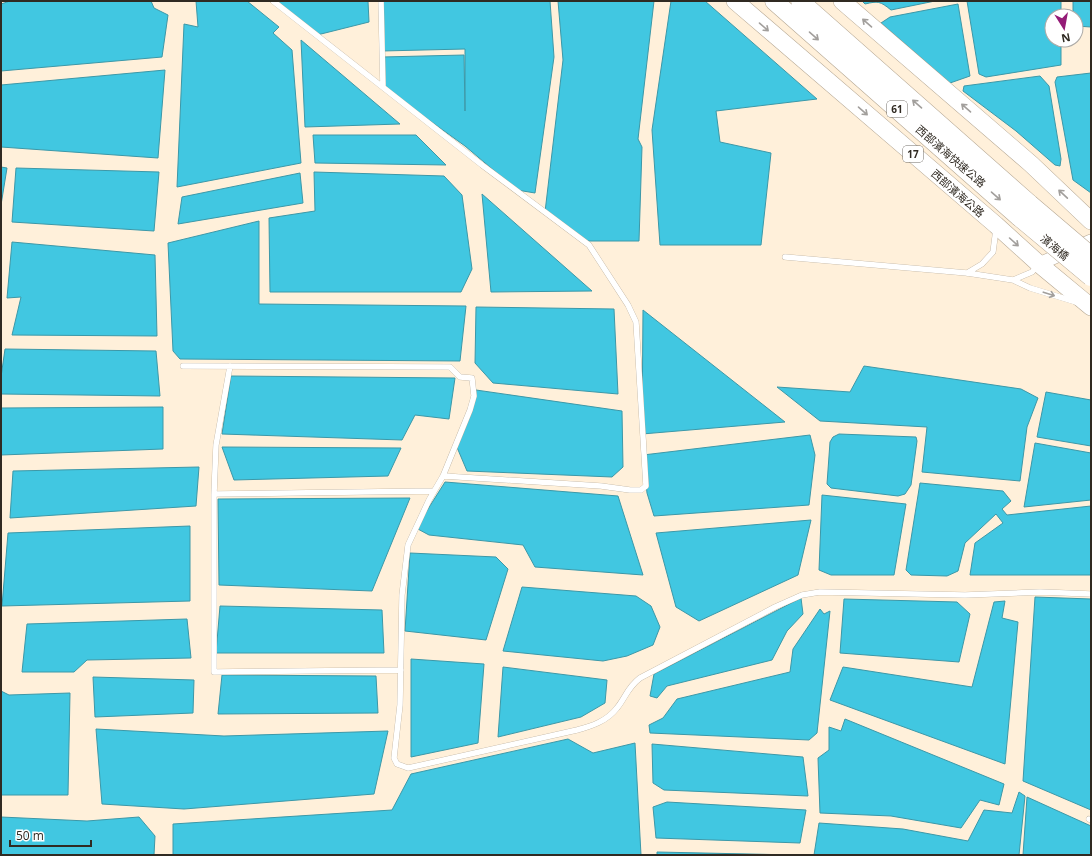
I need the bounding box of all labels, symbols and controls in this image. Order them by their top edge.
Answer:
north arrow [1044,8,1084,48]
one-way arrow [862,18,872,27]
one-way arrow [759,22,770,31]
text: N [1060,30,1072,47]
one-way arrow [809,31,819,41]
one-way arrow [912,100,922,109]
road number: 61 [887,101,907,117]
one-way arrow [960,103,971,112]
one-way arrow [858,107,868,116]
street label: 西部濱海快速公路 [913,121,989,191]
road number: 17 [903,146,923,162]
street label: 西部濱海公路 [928,166,988,220]
one-way arrow [1058,189,1068,199]
one-way arrow [991,191,1001,200]
street label: 濱海橋 [1038,231,1072,263]
one-way arrow [1009,237,1019,246]
one-way arrow [1042,291,1055,298]
scale bar [10,822,91,848]
text: 50 m [16,827,44,844]

